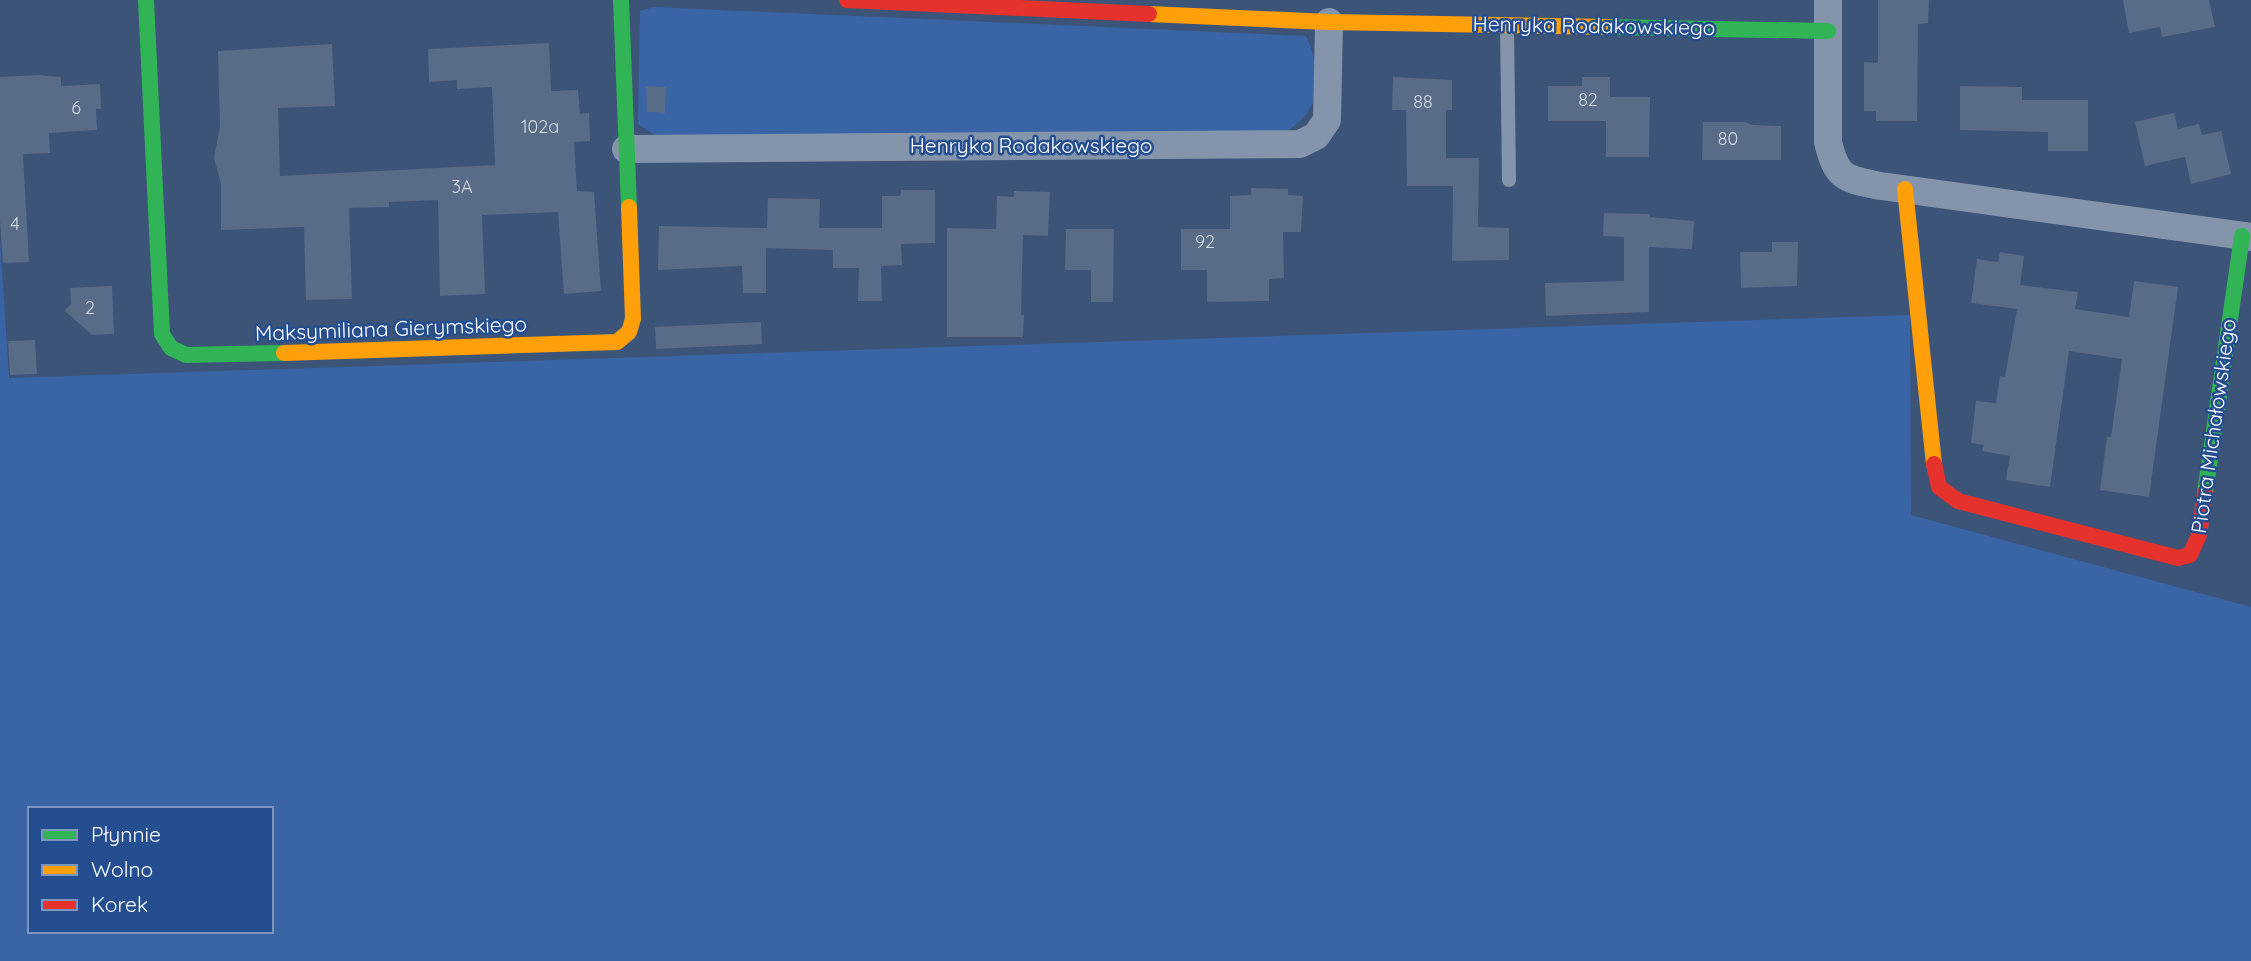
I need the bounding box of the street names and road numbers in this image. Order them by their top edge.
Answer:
street label: Henryka Rodakowskiego [1472,10,1716,40]
street label: Henryka Rodakowskiego [910,132,1152,158]
street label: Maksymiliana Gierymskiego [255,310,527,346]
street label: Piotra Michałowskiego [2185,317,2241,535]

